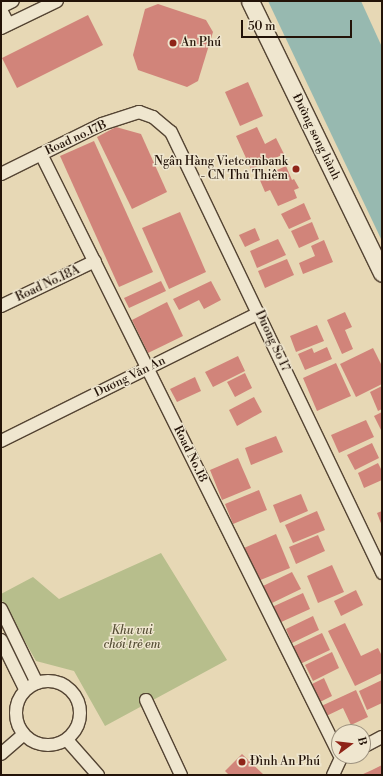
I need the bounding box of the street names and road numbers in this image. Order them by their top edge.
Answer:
street label: Đường song hành [289,92,343,182]
street label: Road no.17B [43,117,109,159]
street label: Road No.18A [14,263,82,305]
street label: Duong So 17 [252,308,292,374]
street label: Dương Văn An [92,354,168,400]
street label: Road No.18 [170,423,210,485]

